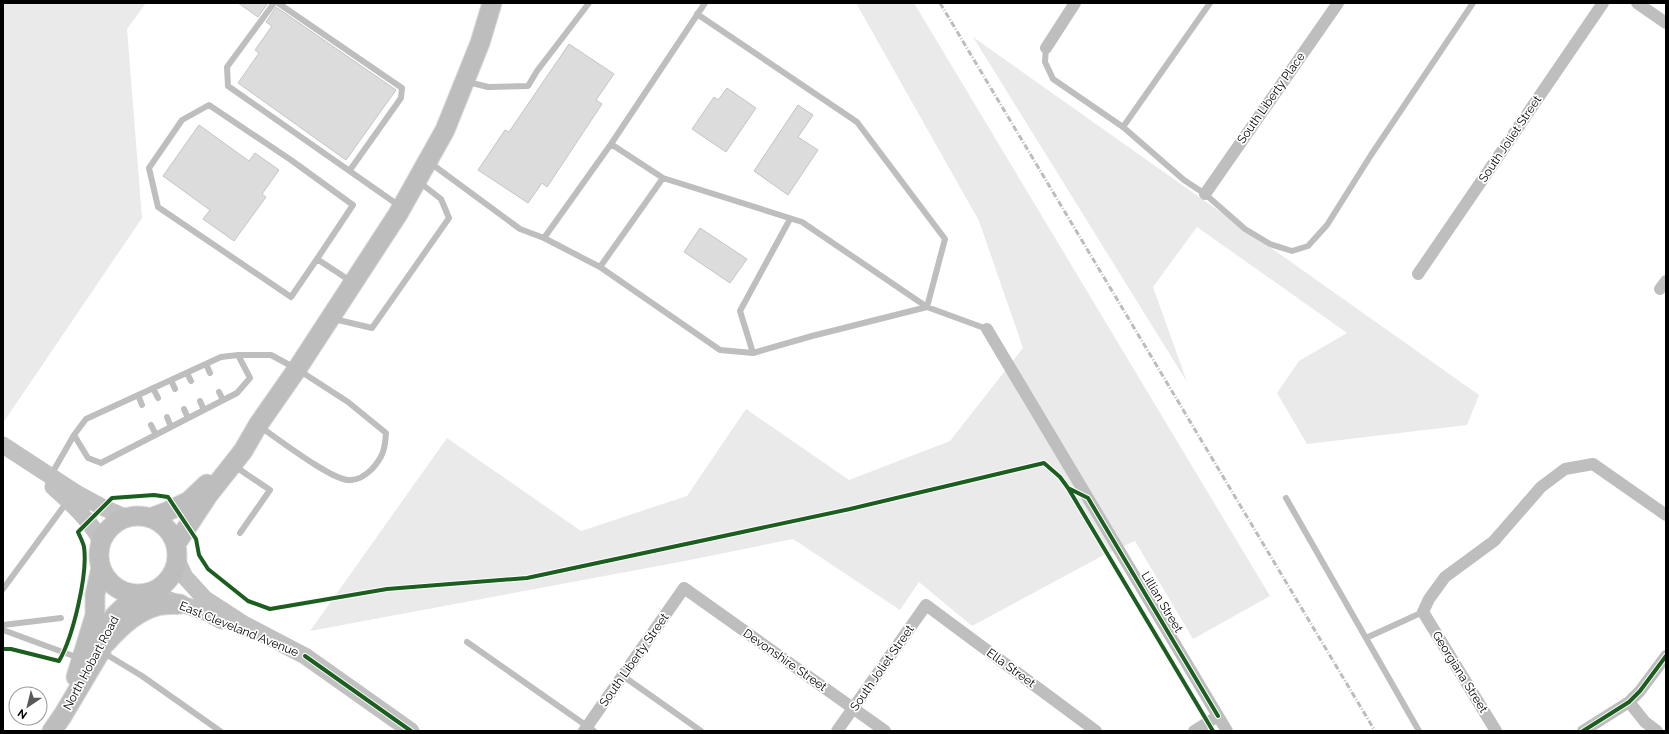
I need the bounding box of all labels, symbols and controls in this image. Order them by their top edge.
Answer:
street label: South Liberty Place [1234,50,1308,146]
street label: South Joliet Street [1476,93,1544,185]
street label: Lillian Street [1138,569,1186,635]
street label: East Cleveland Avenue [177,599,301,659]
street label: South Liberty Street [597,611,671,709]
street label: North Hobart Road [60,614,122,712]
street label: South Joliet Street [847,622,917,714]
street label: Devonshire Street [741,626,829,694]
street label: Georgiana Street [1429,629,1491,715]
street label: Ella Street [984,646,1038,690]
north arrow [8,686,48,726]
text: N [15,706,30,722]

